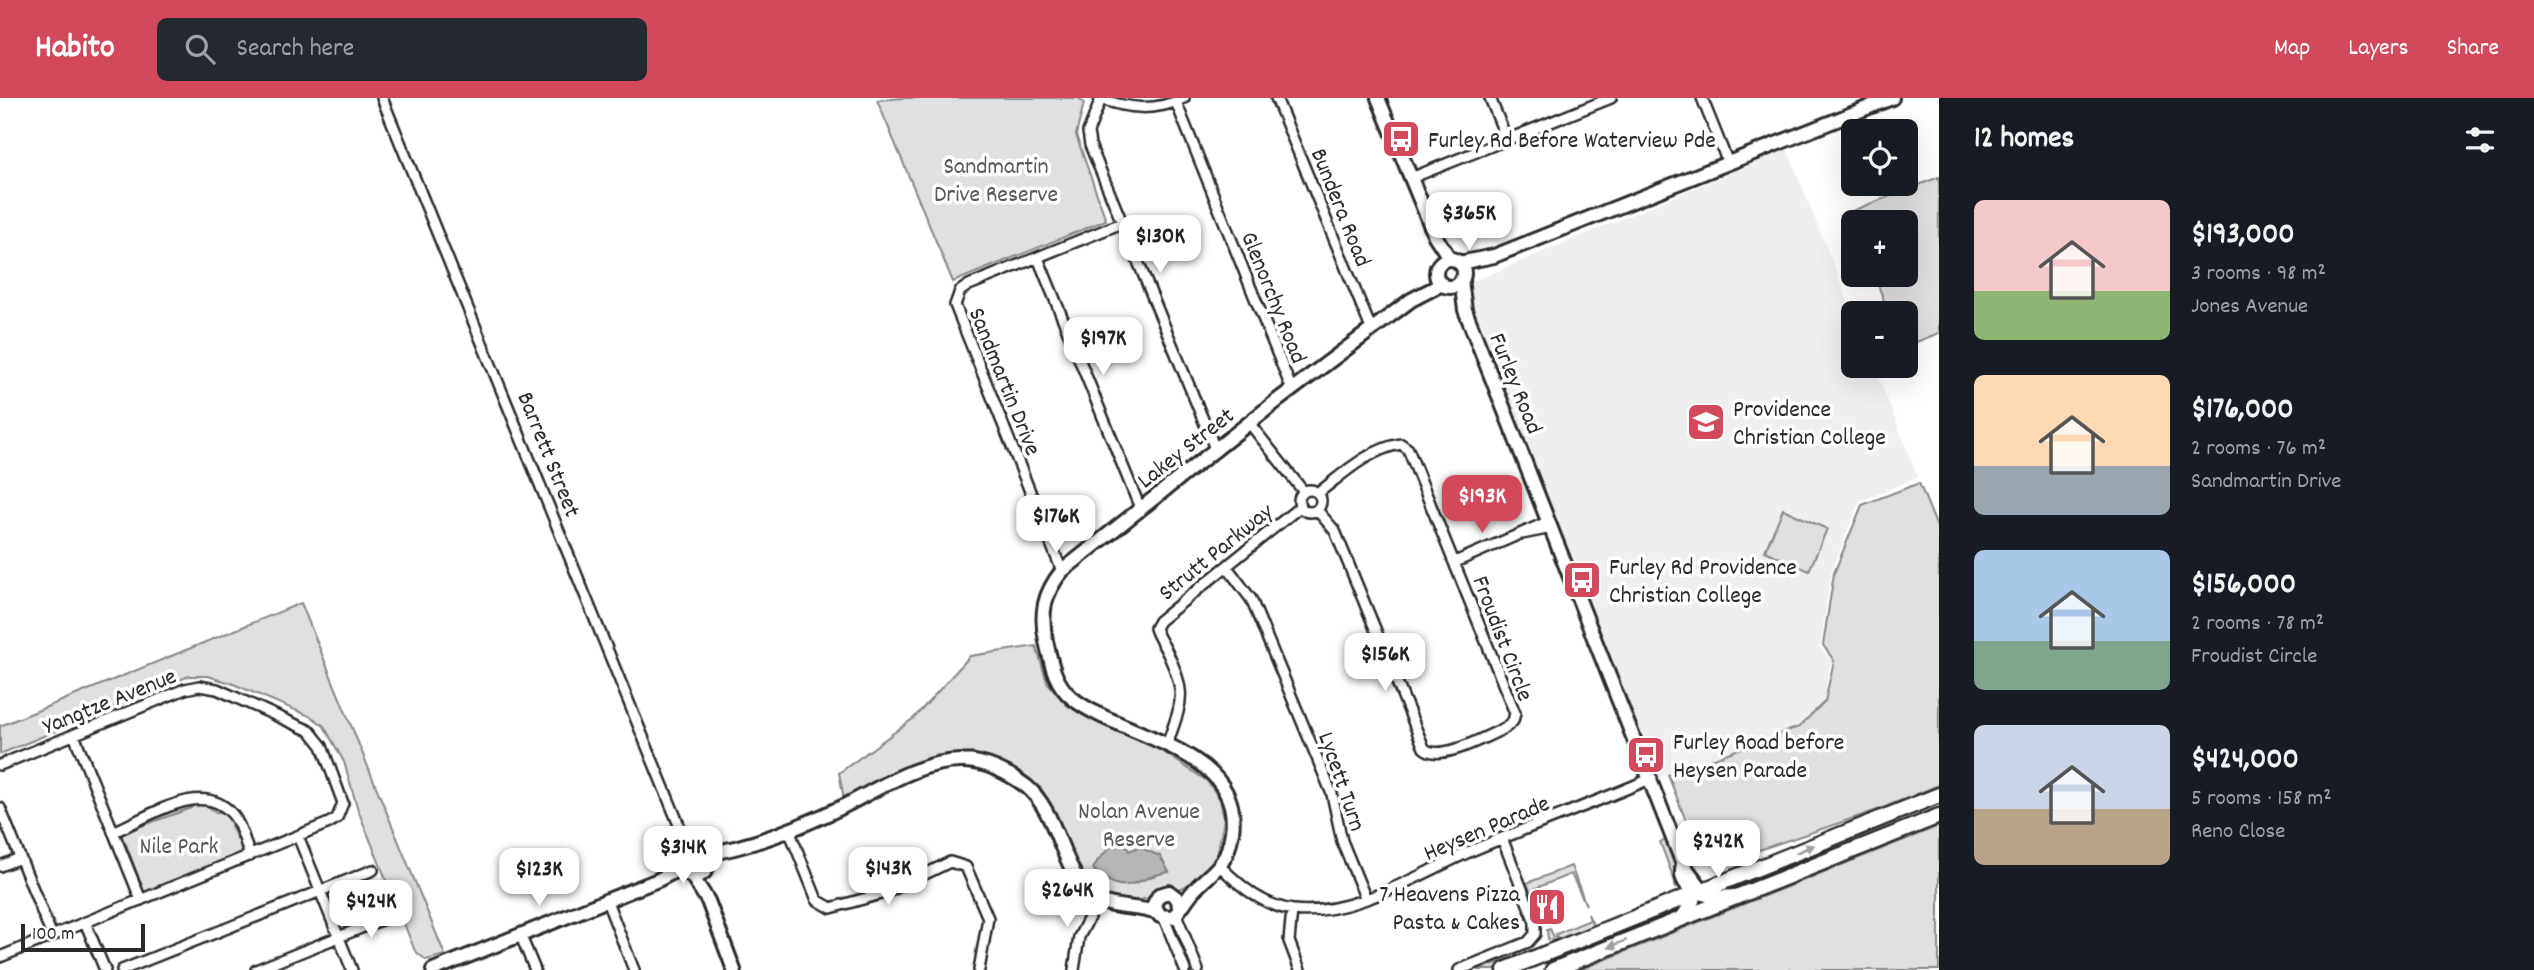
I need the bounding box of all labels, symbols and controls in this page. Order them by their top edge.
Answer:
search box [157,18,647,81]
text: Habito [35,26,115,73]
icon: search [181,30,219,68]
text: Search here [237,31,354,68]
text: Map [2274,32,2310,66]
text: Layers [2348,32,2409,66]
text: Share [2447,32,2499,66]
bus stop icon: Furley Rd Before Waterview Pde [1380,118,1422,160]
map controls [1841,119,1918,378]
button: locate [1841,119,1918,196]
text: 12 homes [1974,119,2074,162]
icon: filters [2461,121,2499,159]
place label: Furley Rd Before Waterview Pde [1428,125,1716,159]
street label: Bundera Road [1300,144,1378,273]
park label: Sandmartin Drive Reserve [934,151,1058,213]
pin: $365K [1420,192,1518,252]
text: $365K [1442,198,1496,231]
button: + [1841,210,1918,287]
text: $193,000 [2191,215,2295,258]
pin: $130K [1111,216,1209,275]
text: $130K [1135,221,1185,254]
street label: Glenorchy Road [1230,227,1314,369]
icon: home [2030,228,2114,312]
text: 3 rooms · 98 m² [2191,258,2326,291]
text: Jones Avenue [2191,291,2308,324]
button: − [1841,301,1918,378]
street label: Sandmartin Drive [958,303,1048,461]
pin: $197K [1054,317,1152,377]
text: $197K [1080,323,1126,356]
street label: Furley Road [1479,328,1550,440]
street label: Barrett Street [507,387,588,523]
text: $176,000 [2191,390,2294,433]
place label: Providence Christian College [1733,394,1886,456]
street label: Lakey Street [1131,400,1243,498]
school or university icon: Providence Christian College [1685,401,1727,443]
icon: home [2030,403,2114,487]
text: 2 rooms · 76 m² [2191,433,2326,466]
text: Sandmartin Drive [2191,466,2341,499]
pin: $193K [1433,476,1531,535]
text: $193K [1458,481,1506,514]
pin: $176K [1007,496,1105,555]
street label: Strutt Parkway [1152,496,1283,610]
text: $176K [1032,501,1080,534]
place label: Furley Rd Providence Christian College [1609,552,1797,614]
bus stop icon: Furley Rd Providence Christian College [1561,559,1603,601]
text: $156,000 [2191,565,2296,608]
street label: Froudist Circle [1462,571,1541,707]
icon: home [2030,578,2114,662]
text: 2 rooms · 78 m² [2191,608,2324,641]
pin: $156K [1336,634,1434,693]
text: $156K [1360,639,1410,672]
text: Froudist Circle [2191,641,2317,674]
street label: Yangtze Avenue [38,661,182,745]
place label: Furley Road before Heysen Parade [1673,727,1844,789]
street label: Lycett Turn [1307,728,1373,836]
bus stop icon: Furley Road before Heysen Parade [1625,734,1667,776]
text: $424,000 [2191,740,2299,783]
icon: home [2030,753,2114,837]
text: 5 rooms · 158 m² [2191,783,2332,816]
street label: Heysen Parade [1419,788,1555,872]
park label: Nolan Avenue Reserve [1078,796,1200,858]
text: Reno Close [2191,816,2285,849]
pin: $242K [1669,820,1767,880]
pin: $314K [634,826,732,886]
text: $242K [1692,826,1744,859]
park label: Nile Park [140,831,218,865]
text: $314K [659,832,707,865]
one-way arrow [1794,843,1815,854]
pin: $123K [490,848,588,908]
pin: $143K [839,848,937,907]
text: $143K [864,853,912,886]
text: $123K [515,854,563,887]
pin: $264K [1018,870,1116,929]
text: $264K [1040,875,1094,908]
place label: 7 Heavens Pizza Pasta & Cakes [1379,879,1521,941]
pin: $424K [322,880,420,940]
text: $424K [345,886,397,919]
restaurant icon: 7 Heavens Pizza Pasta & Cakes [1526,886,1568,928]
scale bar [21,921,145,953]
text: 100 m [32,922,74,949]
one-way arrow [1607,939,1628,950]

